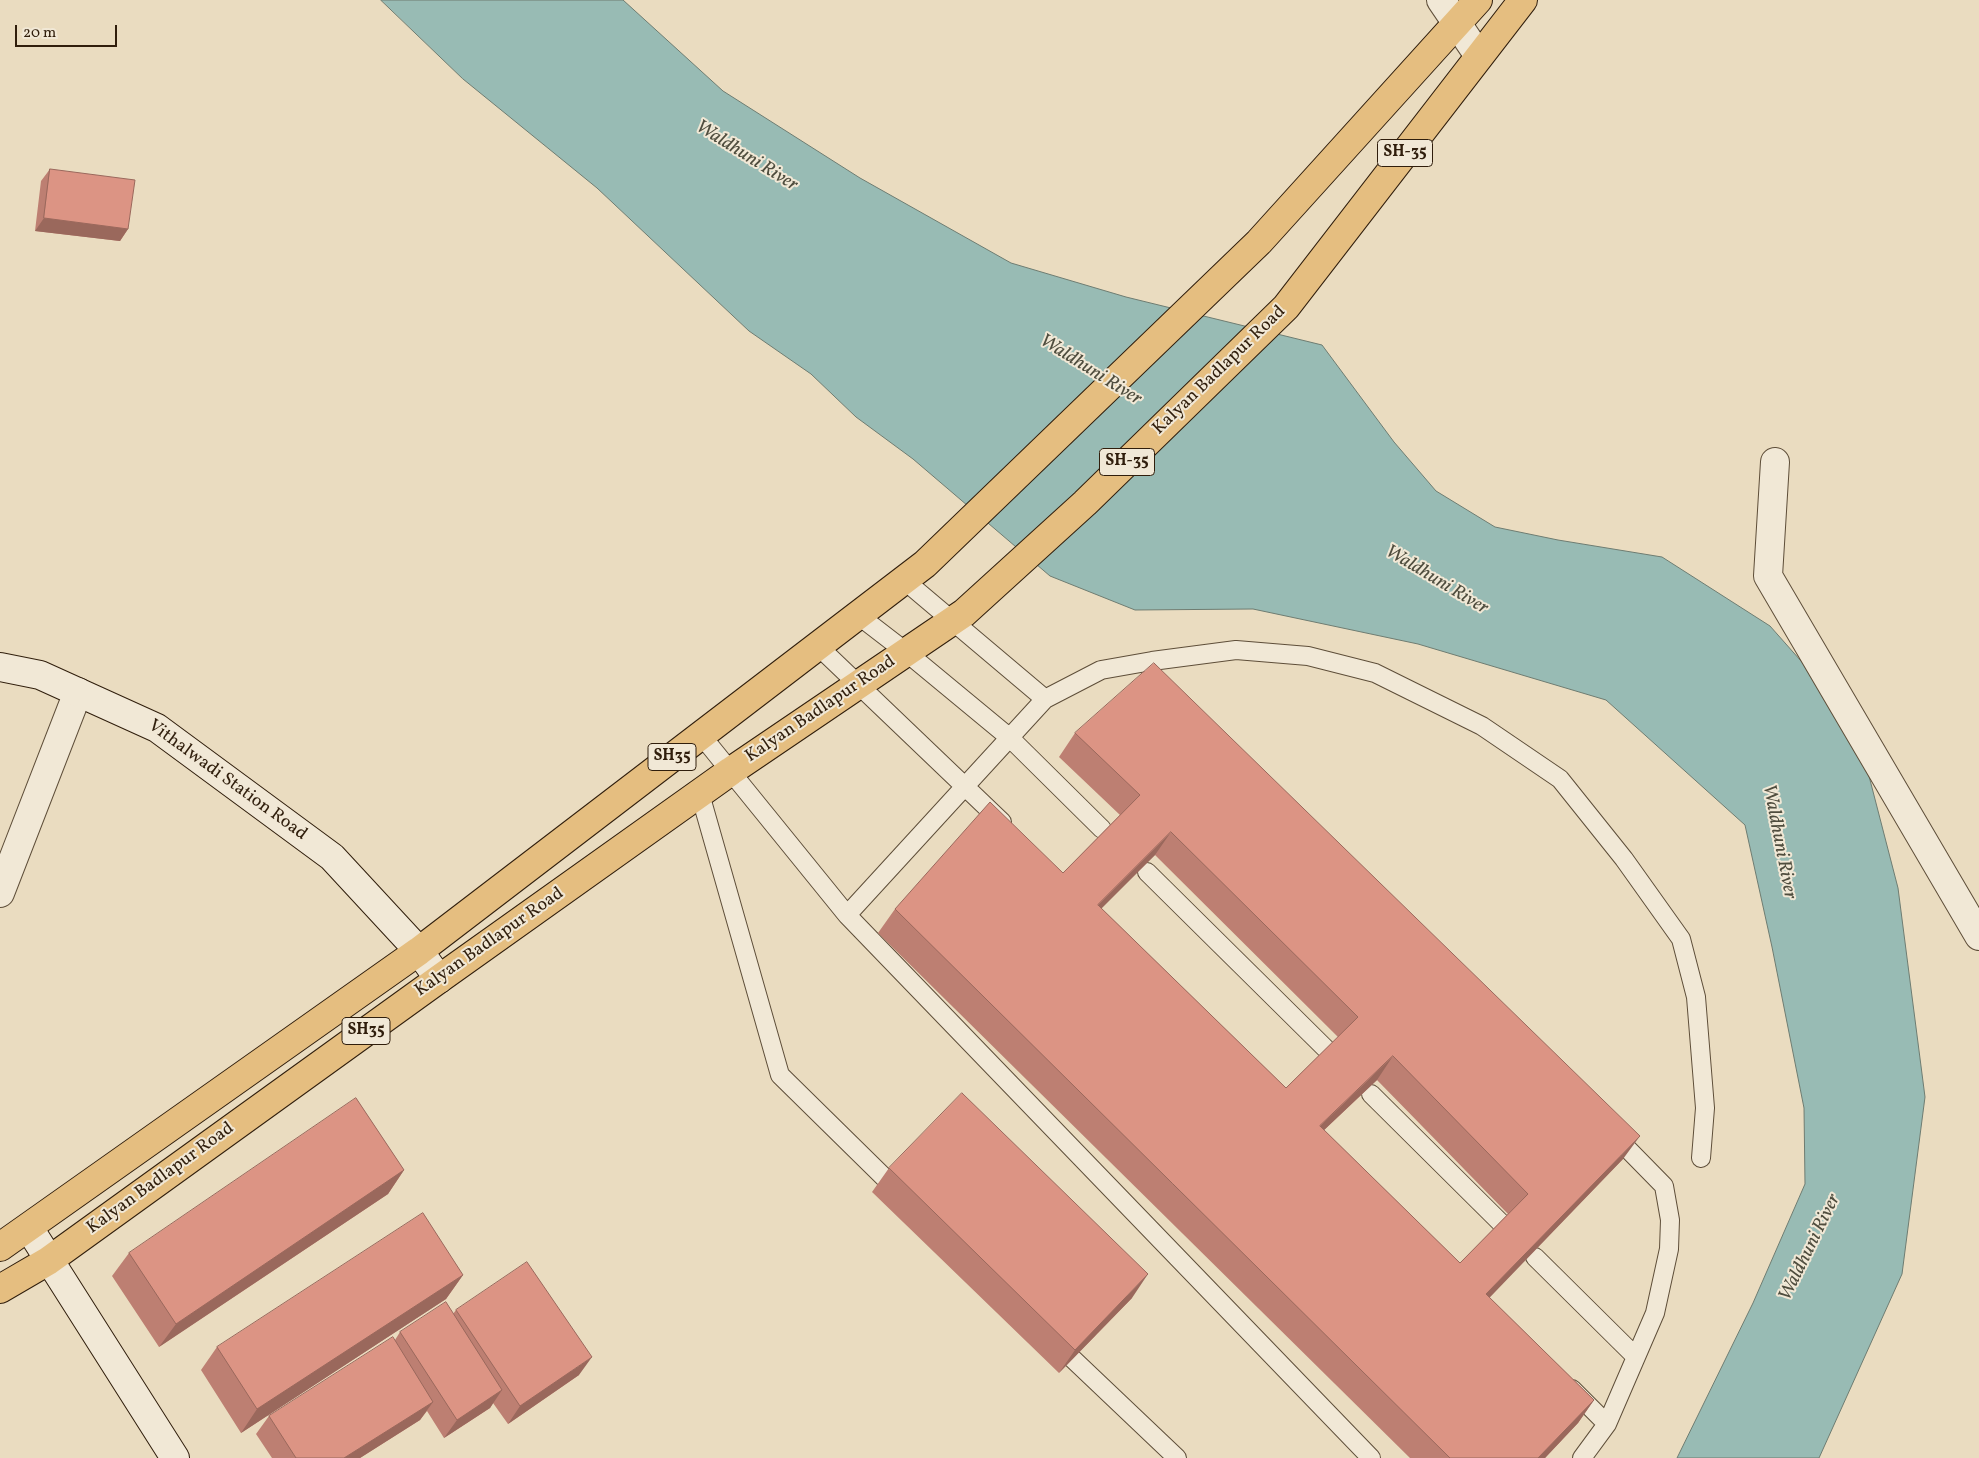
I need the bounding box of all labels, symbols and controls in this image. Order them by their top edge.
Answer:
scale bar [18,15,120,47]
text: 20 m [23,23,56,44]
water label: Waldhuni River [691,116,801,198]
road number: SH-35 [1378,140,1432,167]
street label: Kalyan Badlapur Road [1149,302,1291,440]
water label: Waldhuni River [1035,330,1145,412]
road number: SH-35 [1100,448,1154,476]
water label: Waldhuni River [1380,541,1492,621]
street label: Kalyan Badlapur Road [742,652,900,768]
street label: Vithalwadi Station Road [143,716,311,846]
road number: SH35 [648,744,696,770]
water label: Waldhuni River [1756,783,1800,901]
street label: Kalyan Badlapur Road [412,884,568,1002]
road number: SH35 [342,1018,390,1044]
street label: Kalyan Badlapur Road [83,1118,239,1240]
water label: Waldhuni River [1775,1191,1847,1305]

